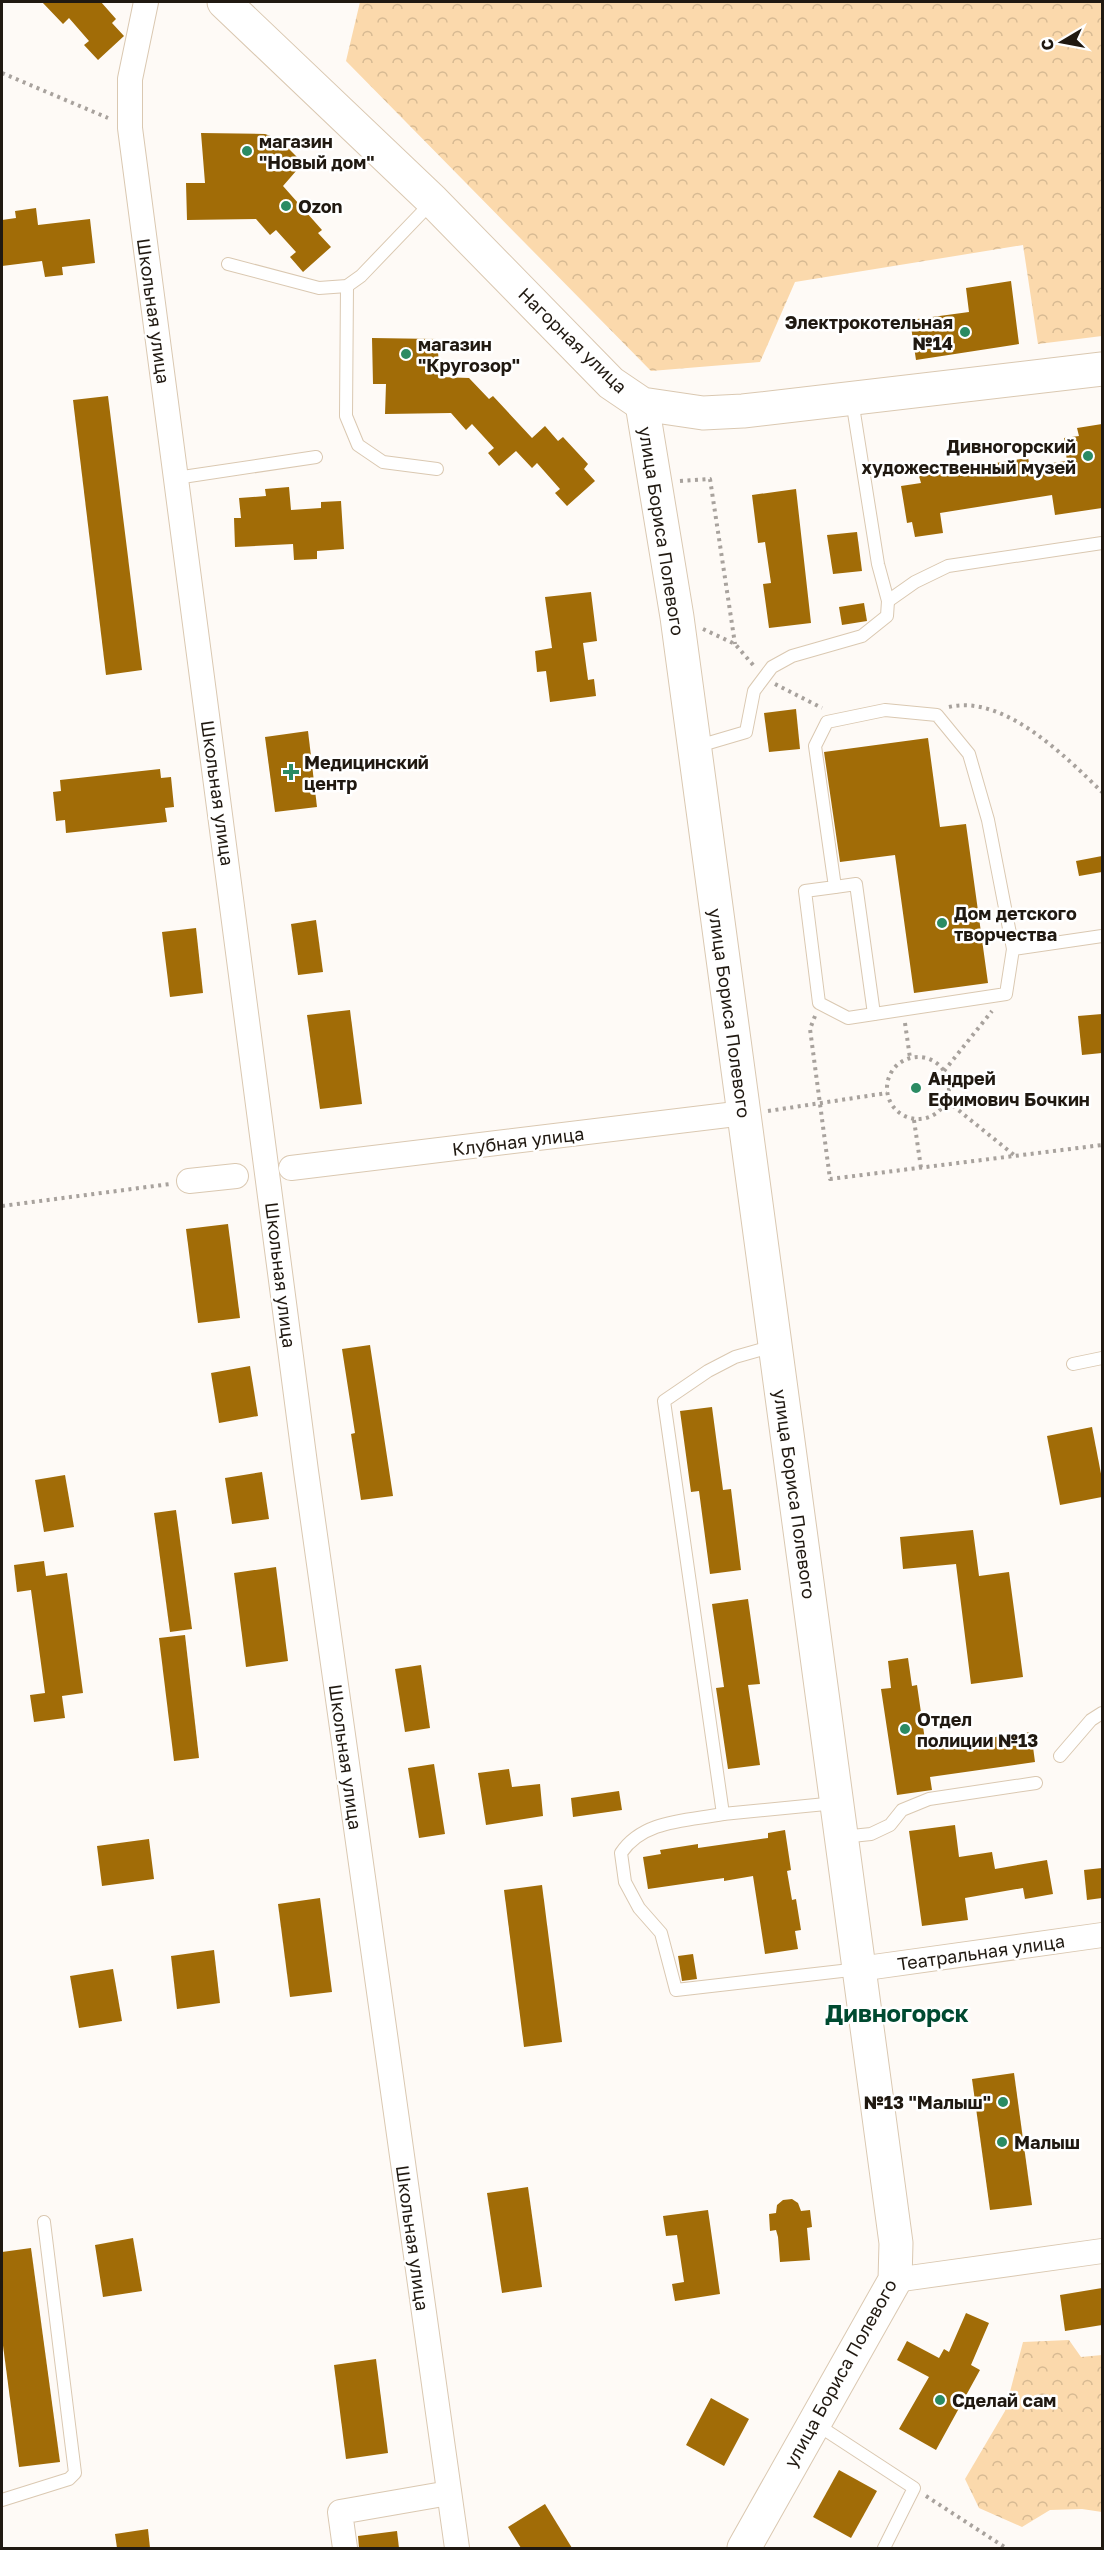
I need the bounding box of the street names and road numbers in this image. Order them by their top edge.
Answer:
street label: Школьная улица [133,237,175,385]
street label: Нагорная улица [514,283,632,397]
street label: улица Бориса Полевого [635,425,689,637]
street label: Школьная улица [197,719,239,867]
street label: улица Бориса Полевого [704,907,756,1119]
street label: Клубная улица [451,1122,585,1160]
street label: Школьная улица [261,1201,301,1349]
street label: улица Бориса Полевого [769,1388,821,1600]
street label: Школьная улица [325,1683,367,1831]
street label: Театральная улица [896,1929,1066,1975]
street label: Школьная улица [392,2164,434,2312]
street label: улица Бориса Полевого [779,2275,901,2471]

